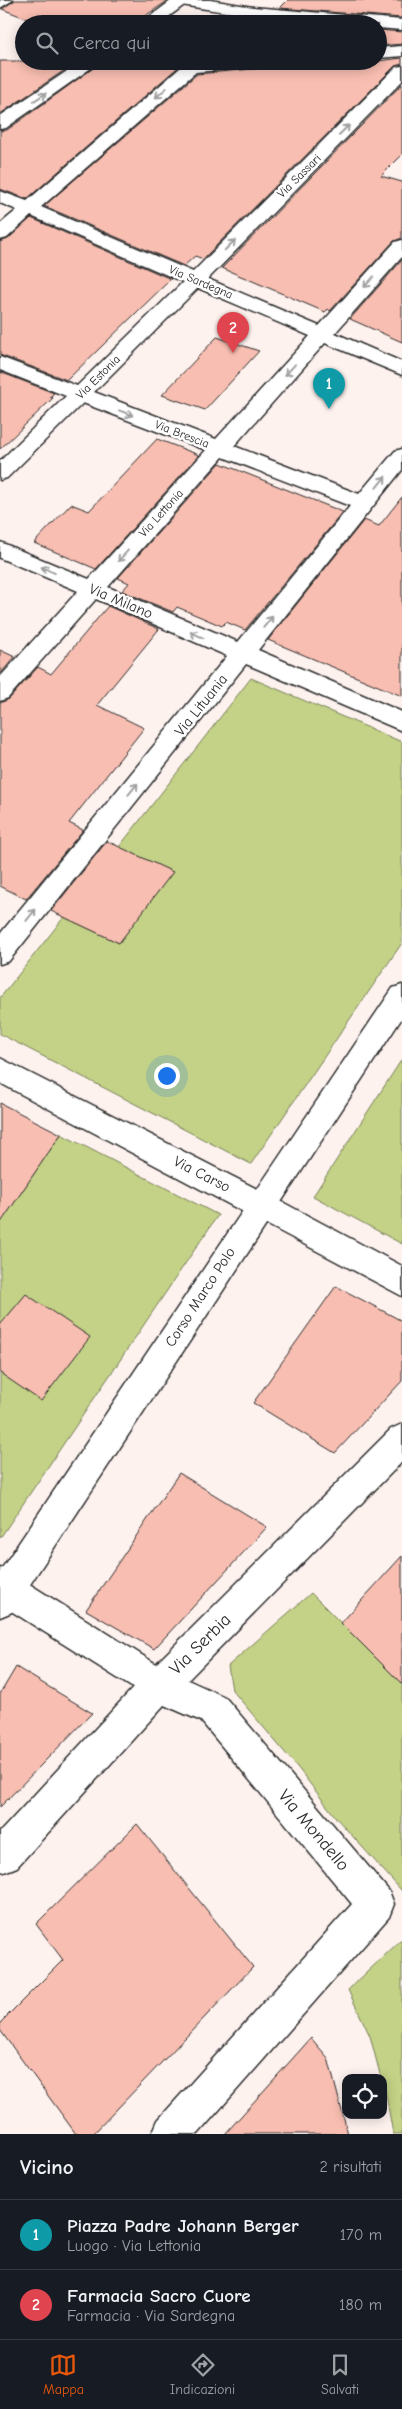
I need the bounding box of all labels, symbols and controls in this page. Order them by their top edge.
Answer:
search box [15,15,387,70]
icon: search [33,29,61,57]
text: Cerca qui [73,32,150,54]
one-way arrow [155,88,168,99]
one-way arrow [33,92,47,102]
one-way arrow [338,124,350,136]
street label: Via Sassari [274,151,324,201]
one-way arrow [224,239,236,252]
street label: Via Sardegna [167,262,235,302]
one-way arrow [364,276,375,289]
pin: 2 [217,312,249,353]
street label: Via Estonia [73,352,123,402]
one-way arrow [284,364,296,377]
pin: 1 [313,368,345,409]
one-way arrow [118,409,133,418]
street label: Via Brescia [153,417,211,451]
one-way arrow [376,476,387,489]
street label: Via Lettonia [136,486,186,540]
one-way arrow [117,549,129,562]
one-way arrow [41,564,56,574]
street label: Via Milano [86,580,156,622]
one-way arrow [263,616,274,629]
one-way arrow [190,629,205,639]
street label: Via Lituania [171,670,231,740]
one-way arrow [127,783,138,796]
one-way arrow [25,909,36,922]
your location [154,1063,180,1089]
street label: Via Carso [171,1152,233,1196]
street label: Corso Marco Polo [161,1244,239,1350]
street label: Via Serbia [165,1609,235,1679]
street label: Via Mondello [274,1785,354,1875]
map controls [342,2074,387,2119]
button: locate [342,2074,387,2119]
text: Vicino [20,2155,74,2179]
text: 2 risultati [319,2158,382,2176]
text: Piazza Padre Johann Berger [67,2215,299,2237]
text: 1 [33,2226,39,2244]
text: 170 m [340,2226,382,2244]
text: Luogo · Via Lettonia [67,2237,201,2255]
text: Farmacia Sacro Cuore [67,2285,251,2307]
text: 2 [32,2296,40,2314]
text: 180 m [339,2296,382,2314]
text: Farmacia · Via Sardegna [67,2307,235,2325]
tab: Mappa [43,2351,84,2398]
tab: Indicazioni [170,2351,235,2398]
tab: Salvati [321,2351,359,2398]

